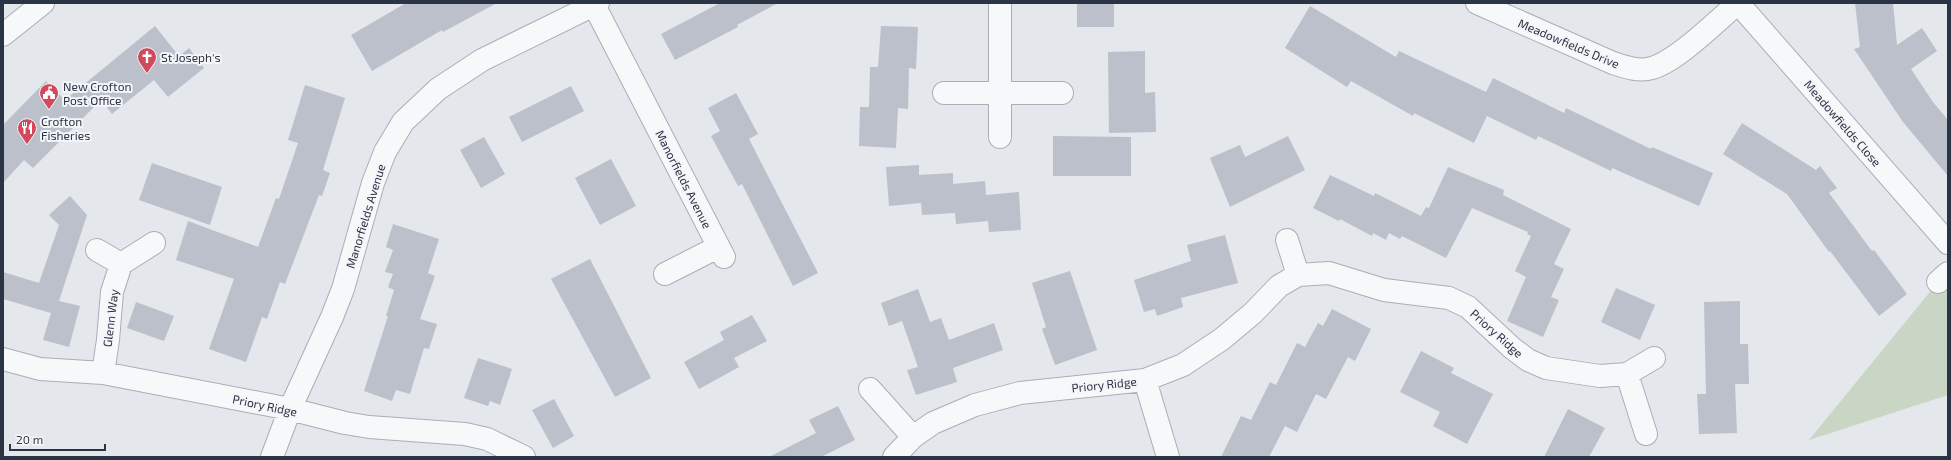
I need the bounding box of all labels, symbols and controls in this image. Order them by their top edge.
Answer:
street label: Meadowfields Drive [1516,15,1622,71]
church icon: St Joseph's [136,46,158,74]
place label: St Joseph's [161,50,221,64]
street label: Meadowfields Close [1802,77,1884,169]
place label: New Crofton Post Office [63,79,131,107]
public building icon: New Crofton Post Office [38,82,60,110]
place label: Crofton Fisheries [41,114,90,142]
restaurant icon: Crofton Fisheries [16,117,38,145]
street label: Manorfields Avenue [653,127,715,231]
street label: Manorfields Avenue [342,162,388,270]
street label: Glenn Way [100,288,121,348]
street label: Priory Ridge [1468,306,1526,360]
street label: Priory Ridge [1071,374,1137,394]
street label: Priory Ridge [231,391,299,419]
scale bar [10,426,105,452]
text: 20 m [16,432,43,446]

